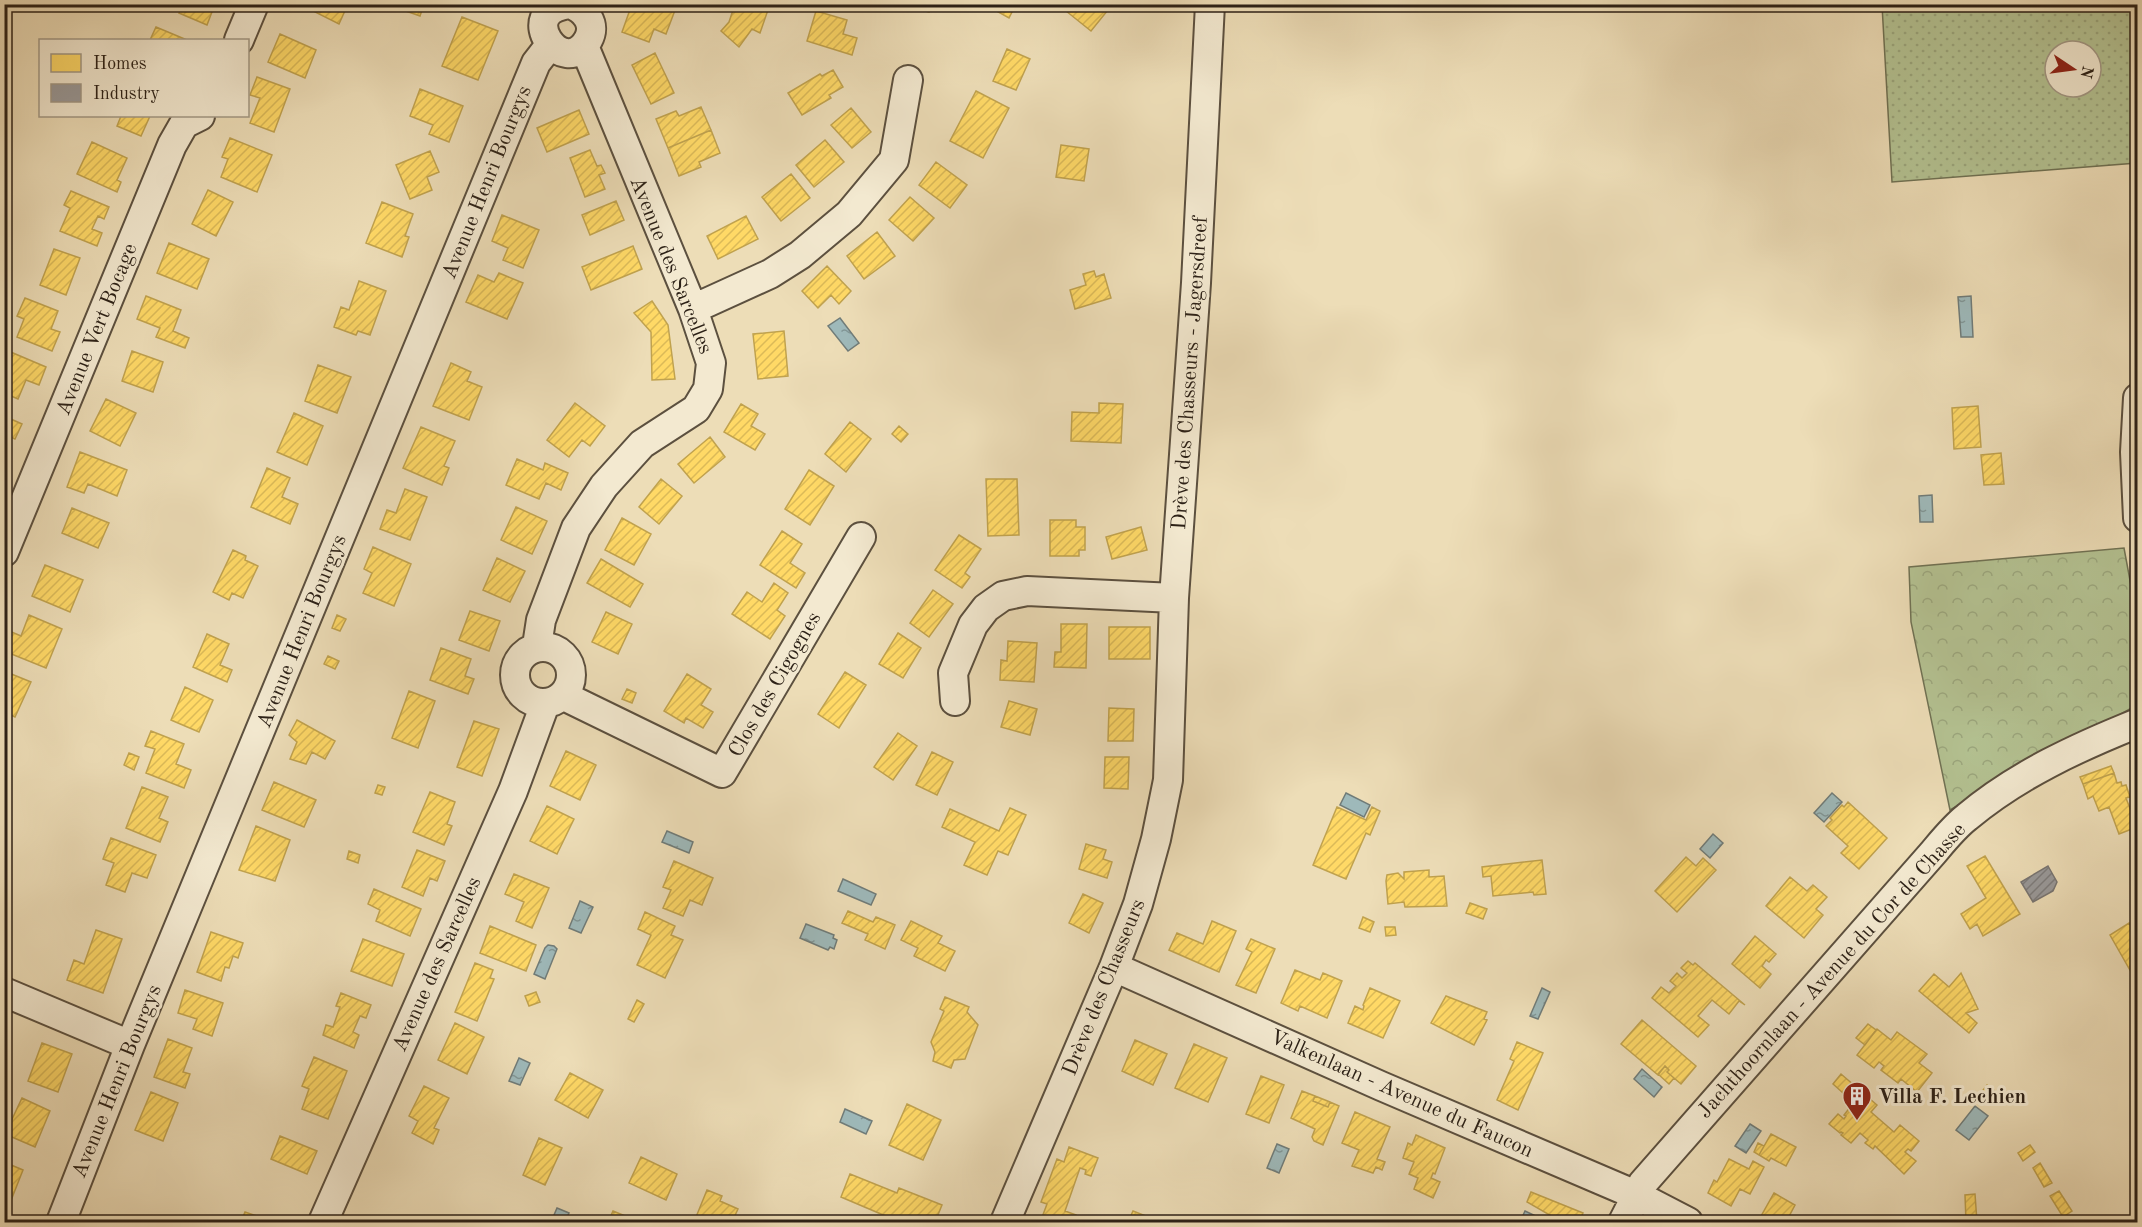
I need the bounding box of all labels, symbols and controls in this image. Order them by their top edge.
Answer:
legend [39,39,249,117]
north arrow [2043,39,2103,99]
text: Homes [93,55,147,73]
text: N [2076,64,2095,80]
street label: Avenue Henri Bourgys [439,83,536,282]
text: Industry [93,85,160,103]
street label: Avenue des Sarcelles [625,174,716,357]
street label: Drève des Chasseurs - Jagersdreef [1169,214,1212,531]
street label: Avenue Vert Bocage [53,240,142,419]
street label: Avenue Henri Bourgys [254,532,351,731]
street label: Clos des Cigognes [725,609,825,761]
street label: Jachthoornlaan - Avenue du Cor de Chasse [1694,819,1970,1123]
street label: Avenue des Sarcelles [389,874,485,1055]
street label: Drève des Chasseurs [1059,896,1149,1079]
street label: Avenue Henri Bourgys [69,982,166,1181]
street label: Valkenlaan - Avenue du Faucon [1267,1027,1536,1162]
building icon: Villa F. Lechien [1841,1080,1873,1122]
place label: Villa F. Lechien [1878,1087,2026,1108]

